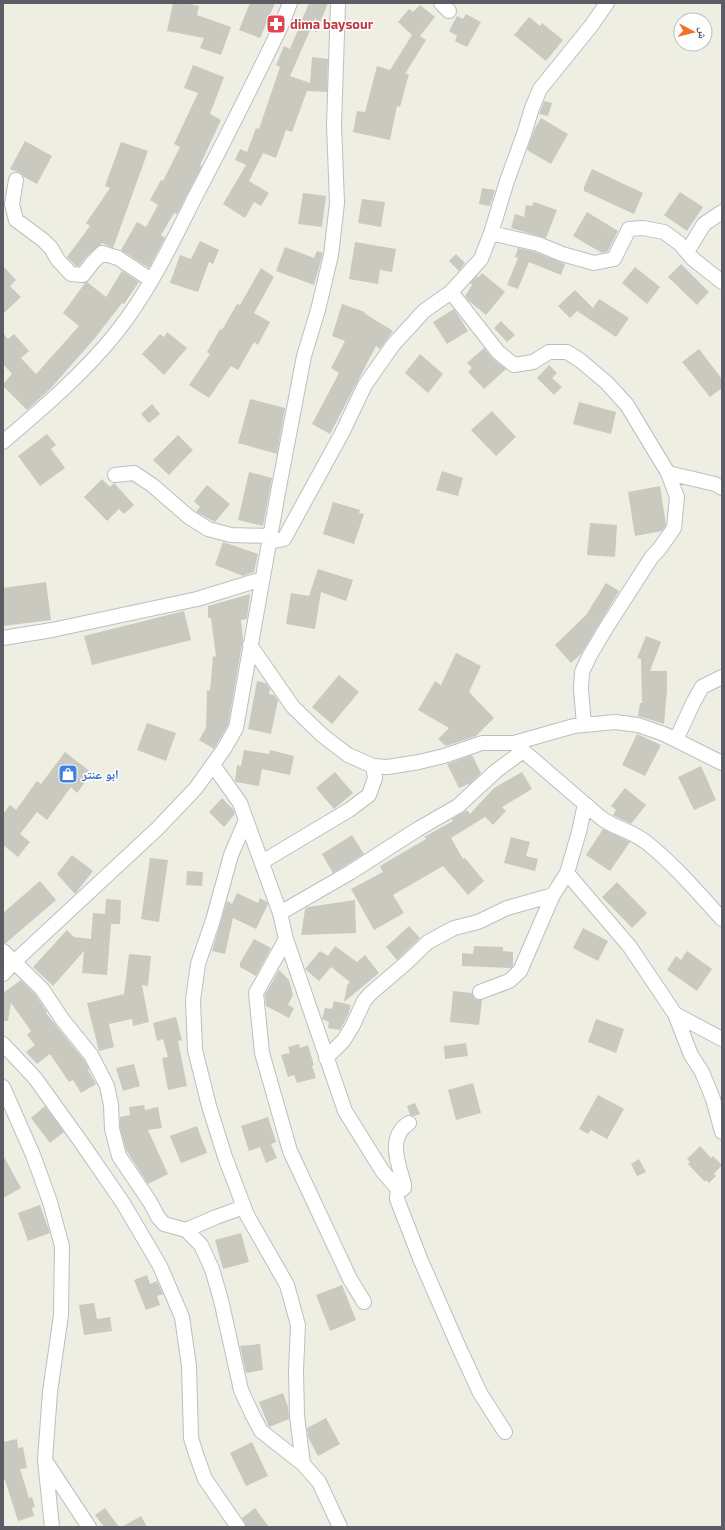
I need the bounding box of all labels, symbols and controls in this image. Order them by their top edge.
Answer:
north arrow [673,12,713,52]
pharmacy icon: dima baysour [265,13,287,35]
place label: dima baysour [290,16,374,32]
text: ش [694,26,711,40]
shop icon: ابو عنتر [57,763,79,785]
place label: ابو عنتر [81,766,119,782]

